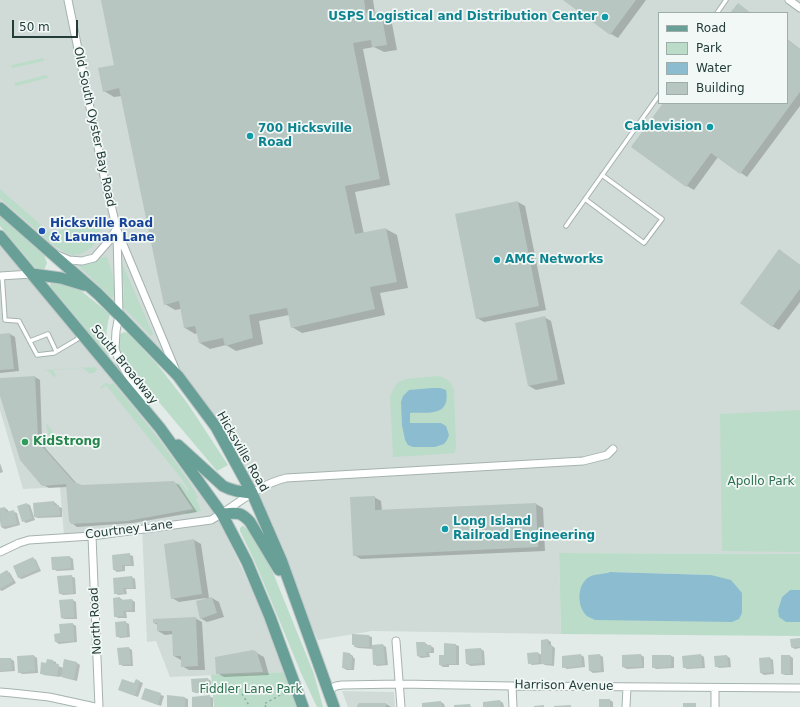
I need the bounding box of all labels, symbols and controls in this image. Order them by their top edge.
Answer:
place label: USPS Logistical and Distribution Center [328,10,597,24]
scale bar [14,12,80,38]
marker: USPS Logistical and Distribution Center [600,12,610,22]
legend [658,12,788,104]
text: 50 m [19,20,50,34]
text: Road [696,21,726,35]
text: Park [696,41,722,55]
street label: Old South Oyster Bay Road [70,46,118,208]
text: Water [696,61,731,75]
text: Building [696,81,745,95]
place label: Cablevision [624,120,702,134]
place label: 700 Hicksville Road [258,122,352,150]
marker: Cablevision [705,122,715,132]
marker: 700 Hicksville Road [245,131,255,141]
place label: Hicksville Road & Lauman Lane [50,217,155,245]
marker: Hicksville Road & Lauman Lane [37,226,47,236]
place label: AMC Networks [505,253,604,267]
marker: AMC Networks [492,255,502,265]
street label: South Broadway [88,322,160,408]
street label: Hicksville Road [213,409,271,495]
place label: KidStrong [33,435,101,449]
marker: KidStrong [20,437,30,447]
park label: Apollo Park [728,475,794,489]
place label: Long Island Railroad Engineering [453,515,595,543]
street label: Courtney Lane [85,517,173,543]
marker: Long Island Railroad Engineering [440,524,450,534]
street label: North Road [87,587,105,655]
street label: Harrison Avenue [514,678,614,694]
park label: Fiddler Lane Park [200,683,302,697]

